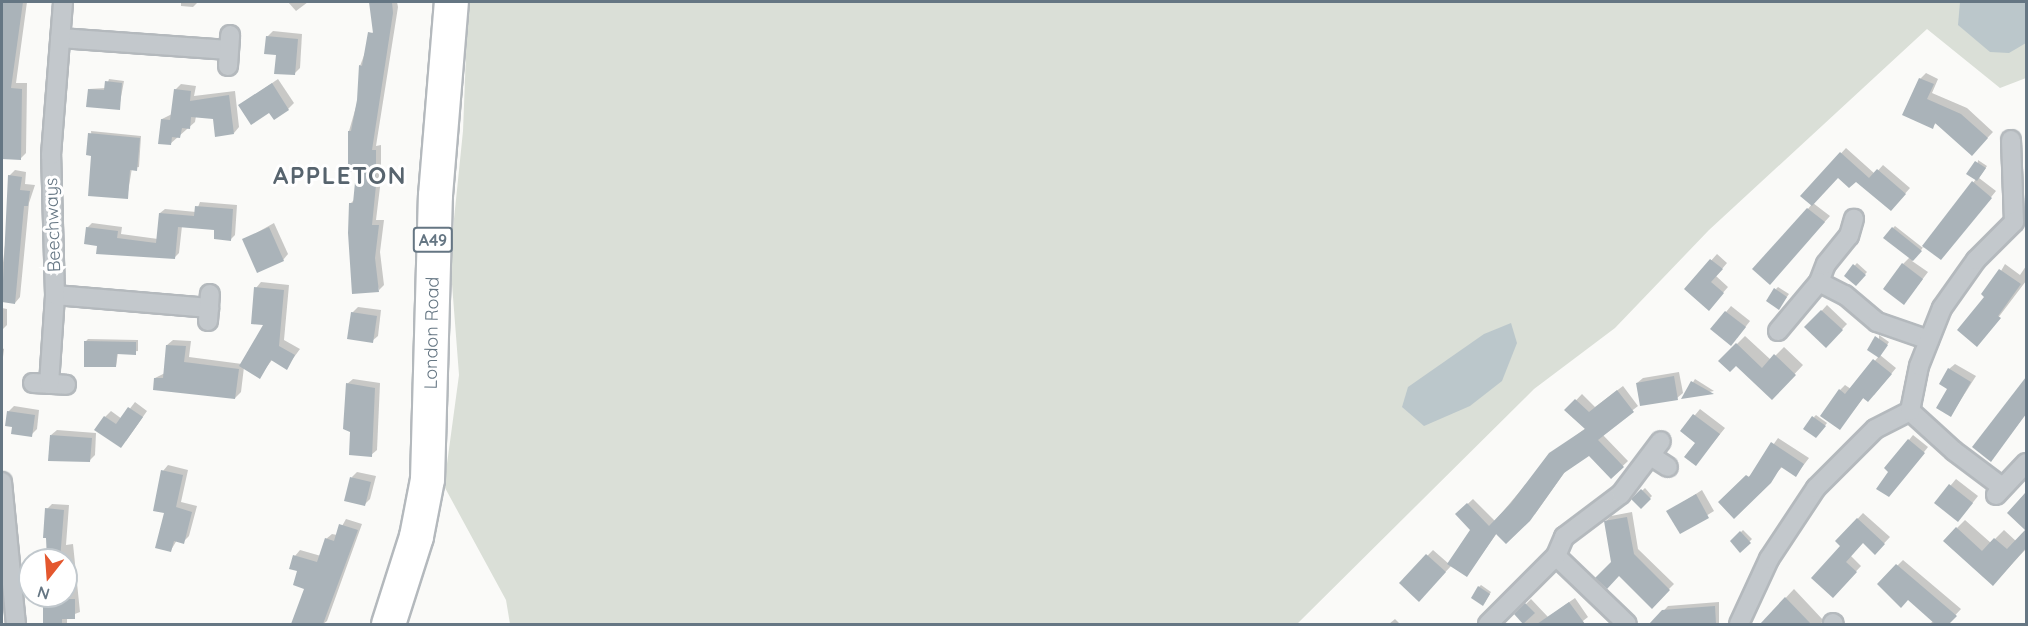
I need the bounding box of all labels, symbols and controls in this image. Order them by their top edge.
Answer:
district label: APPLETON [273,162,407,190]
street label: Beechways [41,177,65,273]
road number: A49 [412,227,454,253]
street label: London Road [420,277,444,389]
north arrow [18,548,78,608]
text: N [35,582,52,605]

